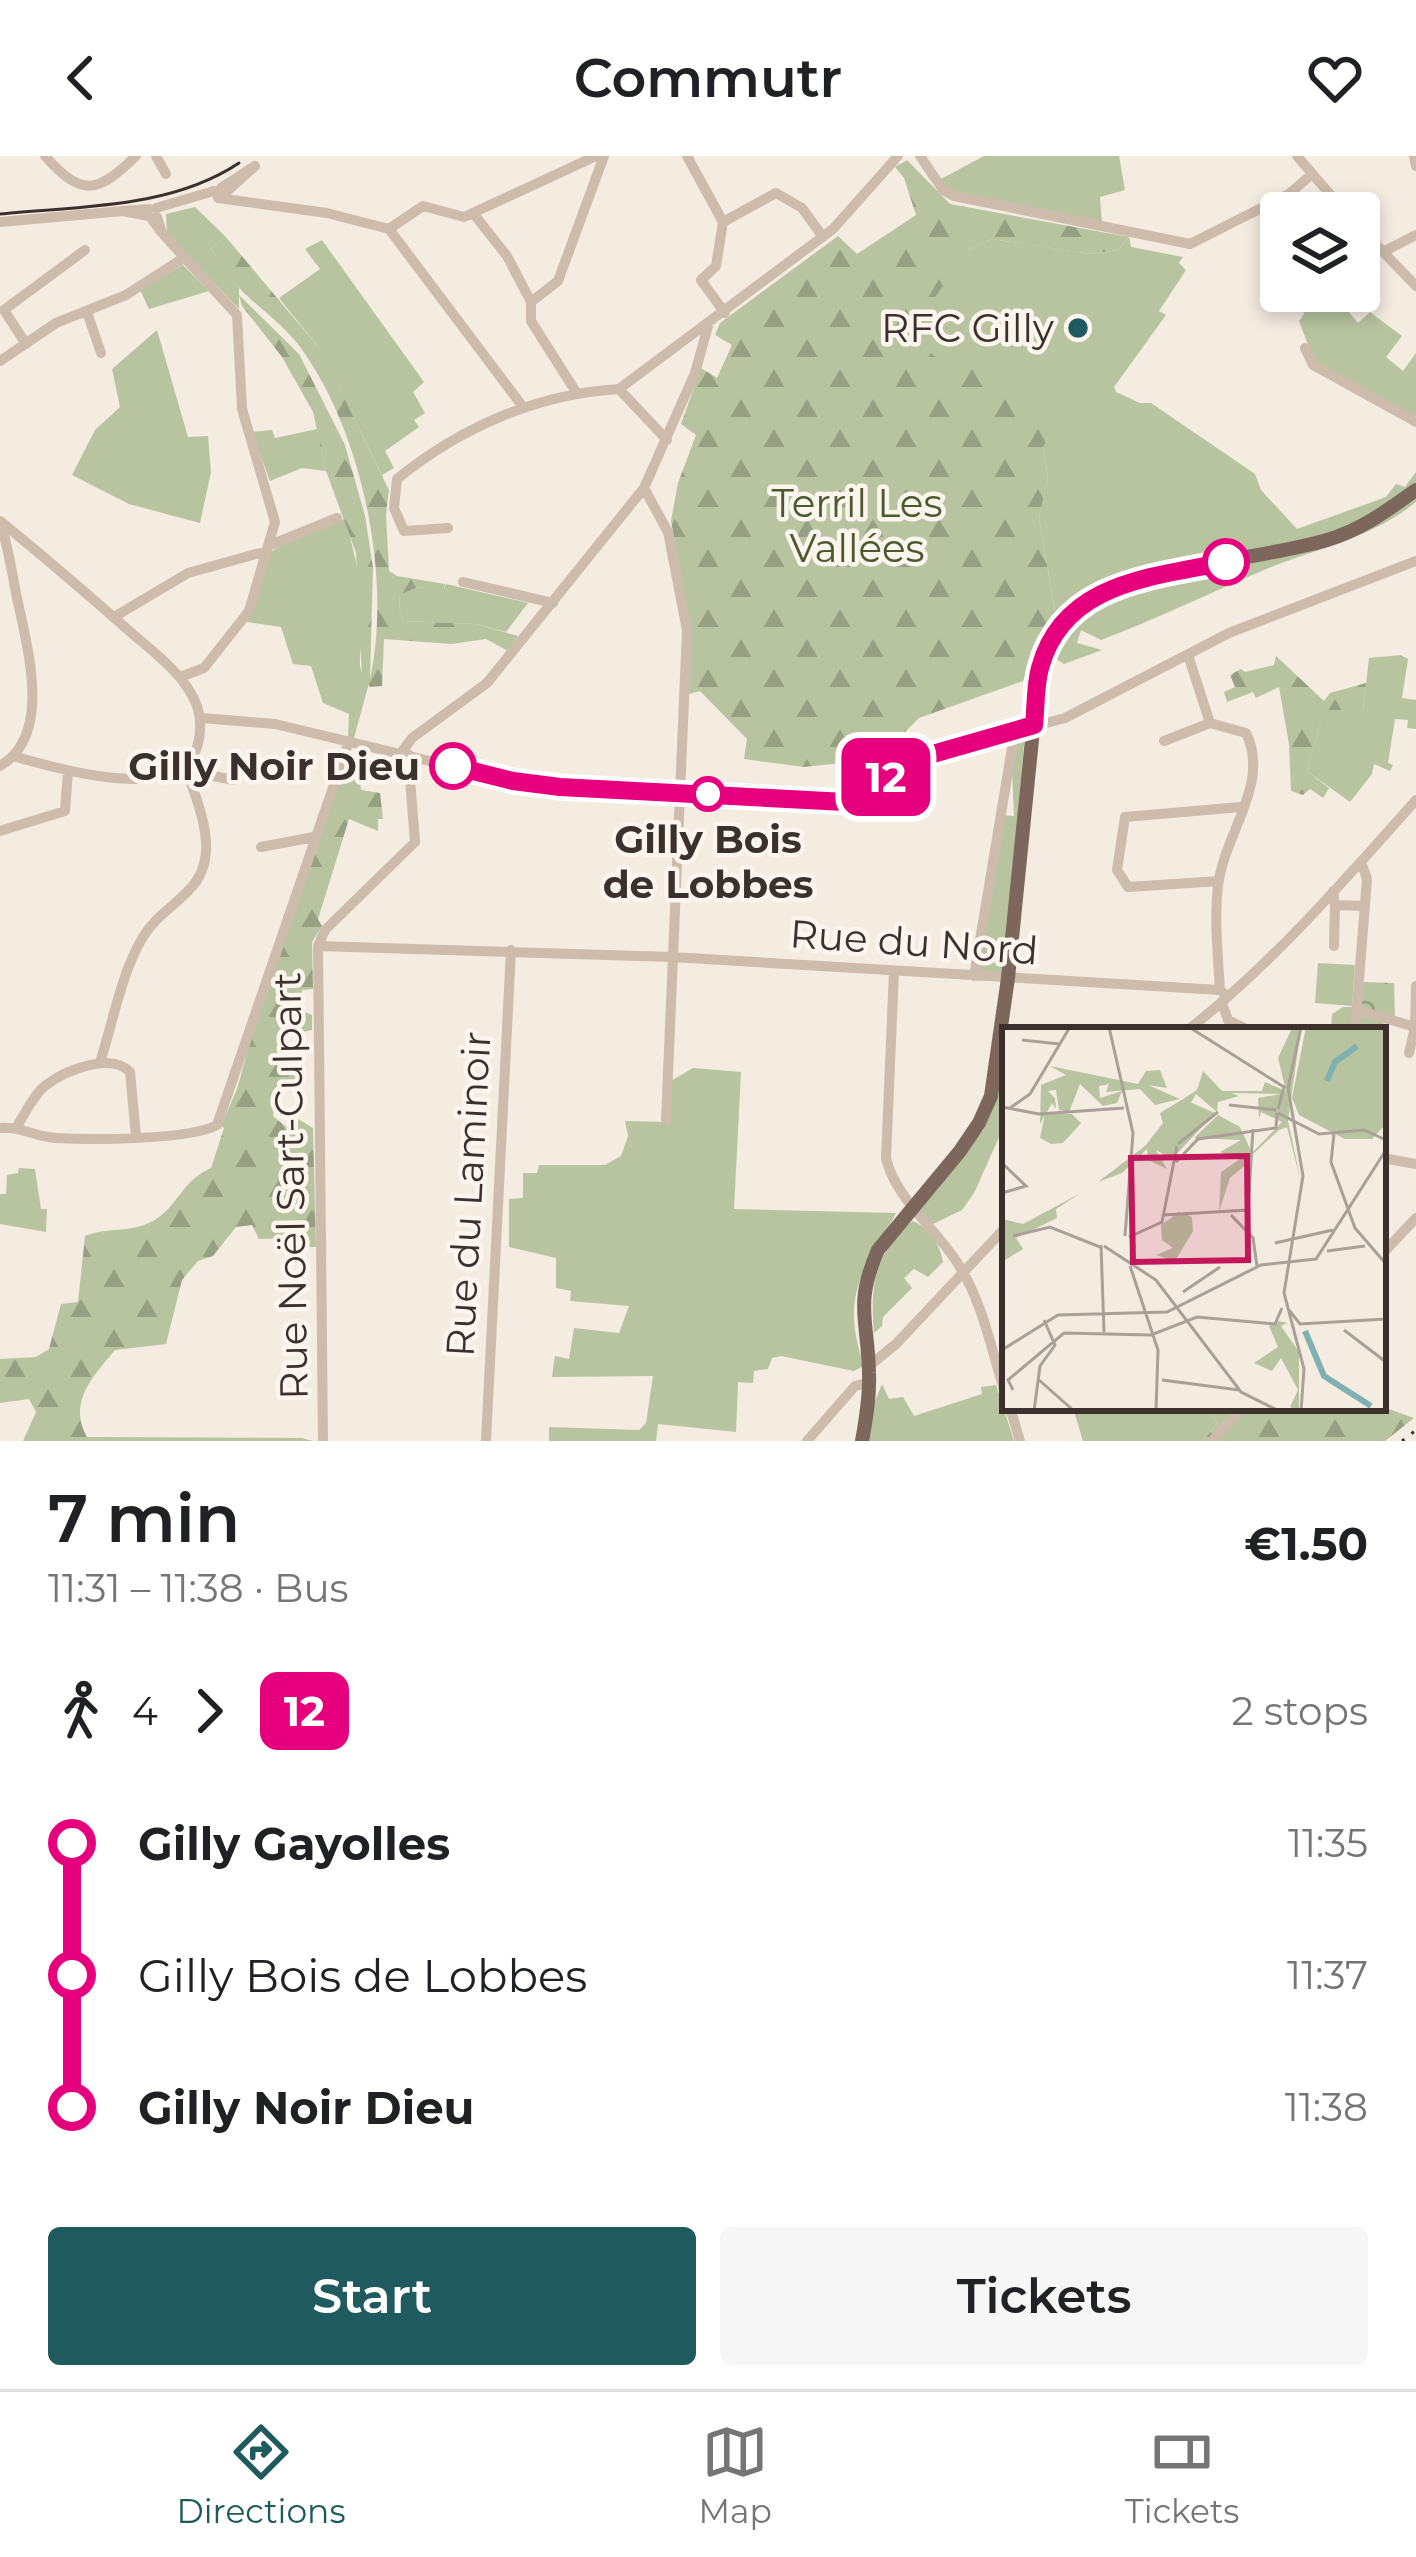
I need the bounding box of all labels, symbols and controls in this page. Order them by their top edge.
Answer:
icon: back [48,45,114,111]
text: Commutr [574,45,842,111]
icon: heart [1302,45,1368,111]
map controls [1260,192,1380,312]
button: layers [1260,192,1380,312]
place label: RFC Gilly [881,304,1055,352]
marker: RFC Gilly [1065,315,1091,341]
park label: Terril Les Vallées [772,479,942,572]
unlabelled marker [1204,540,1248,584]
line badge: 12 [832,738,940,816]
place label: Gilly Noir Dieu [128,742,420,790]
marker: Gilly Noir Dieu [431,744,475,788]
text: 12 [865,751,907,803]
marker: Gilly Bois de Lobbes [692,778,724,810]
place label: Gilly Bois de Lobbes [603,815,813,908]
street label: Rue du Nord [788,909,1040,975]
street label: Rue Noël Sart-Culpart [262,972,318,1400]
inset map [1002,1027,1386,1411]
street label: Rue du Laminoir [436,1030,500,1358]
text: 7 min [48,1478,240,1559]
text: €1.50 [1244,1516,1368,1571]
text: 11:31 – 11:38 · Bus [48,1564,349,1612]
icon: walk [48,1678,114,1744]
icon: forward [176,1678,242,1744]
text: 12 [284,1685,325,1737]
text: 4 [132,1687,158,1735]
text: 2 stops [1232,1687,1368,1735]
text: Gilly Gayolles [138,1816,450,1871]
text: 11:35 [1288,1819,1368,1867]
text: Gilly Bois de Lobbes [138,1948,587,2003]
text: 11:37 [1287,1951,1368,1999]
text: Gilly Noir Dieu [138,2080,475,2135]
text: 11:38 [1285,2083,1368,2131]
button: Start [48,2227,696,2365]
button: Tickets [720,2227,1368,2365]
tab: Directions [176,2419,346,2531]
tab: Map [699,2419,772,2531]
tab: Tickets [1125,2419,1239,2531]

